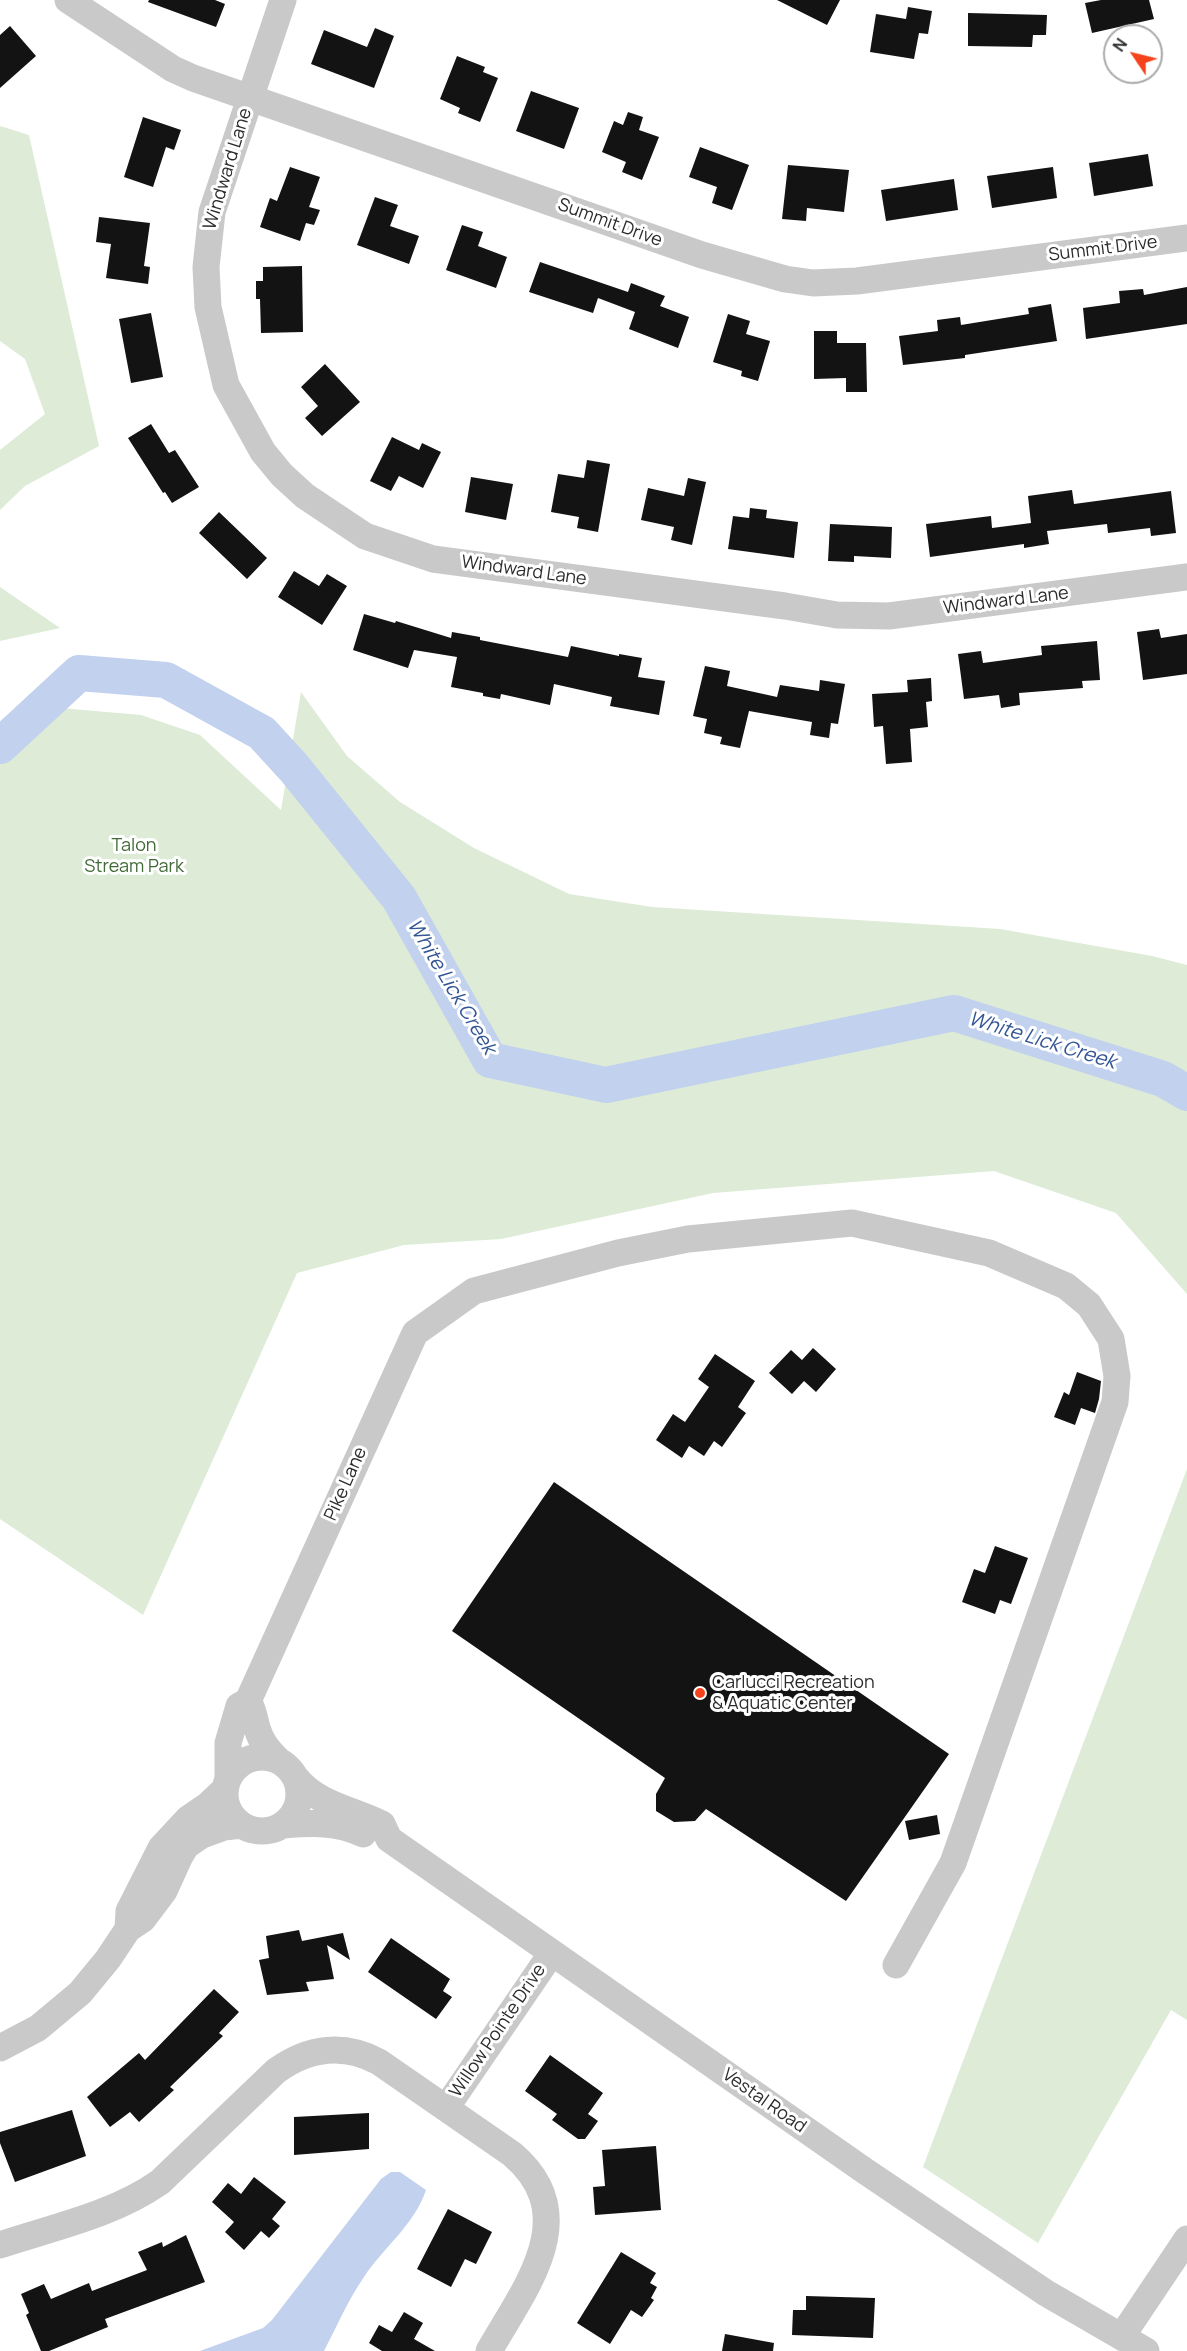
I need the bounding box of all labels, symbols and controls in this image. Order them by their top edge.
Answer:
north arrow [1103,24,1163,84]
text: N [1108,34,1132,56]
street label: Windward Lane [199,106,257,232]
street label: Summit Drive [555,194,665,252]
street label: Summit Drive [1047,232,1159,266]
street label: Windward Lane [460,552,588,590]
street label: Windward Lane [942,583,1070,619]
park label: Talon Stream Park [84,835,184,878]
water label: White Lick Creek [401,915,501,1059]
water label: White Lick Creek [965,1007,1119,1075]
street label: Pike Lane [320,1444,372,1524]
place label: Carlucci Recreation & Aquatic Center [712,1672,875,1714]
marker: Carlucci Recreation & Aquatic Center [693,1686,707,1700]
street label: Willow Pointe Drive [445,1960,551,2102]
street label: Vestal Road [718,2064,810,2138]

